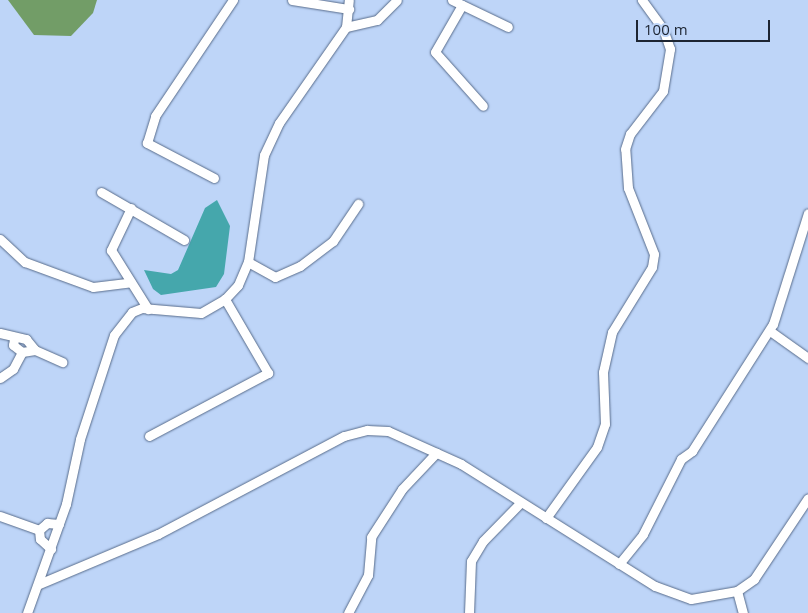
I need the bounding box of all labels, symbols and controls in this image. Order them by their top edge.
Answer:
scale bar [638,10,772,42]
text: 100 m [644,19,688,39]

